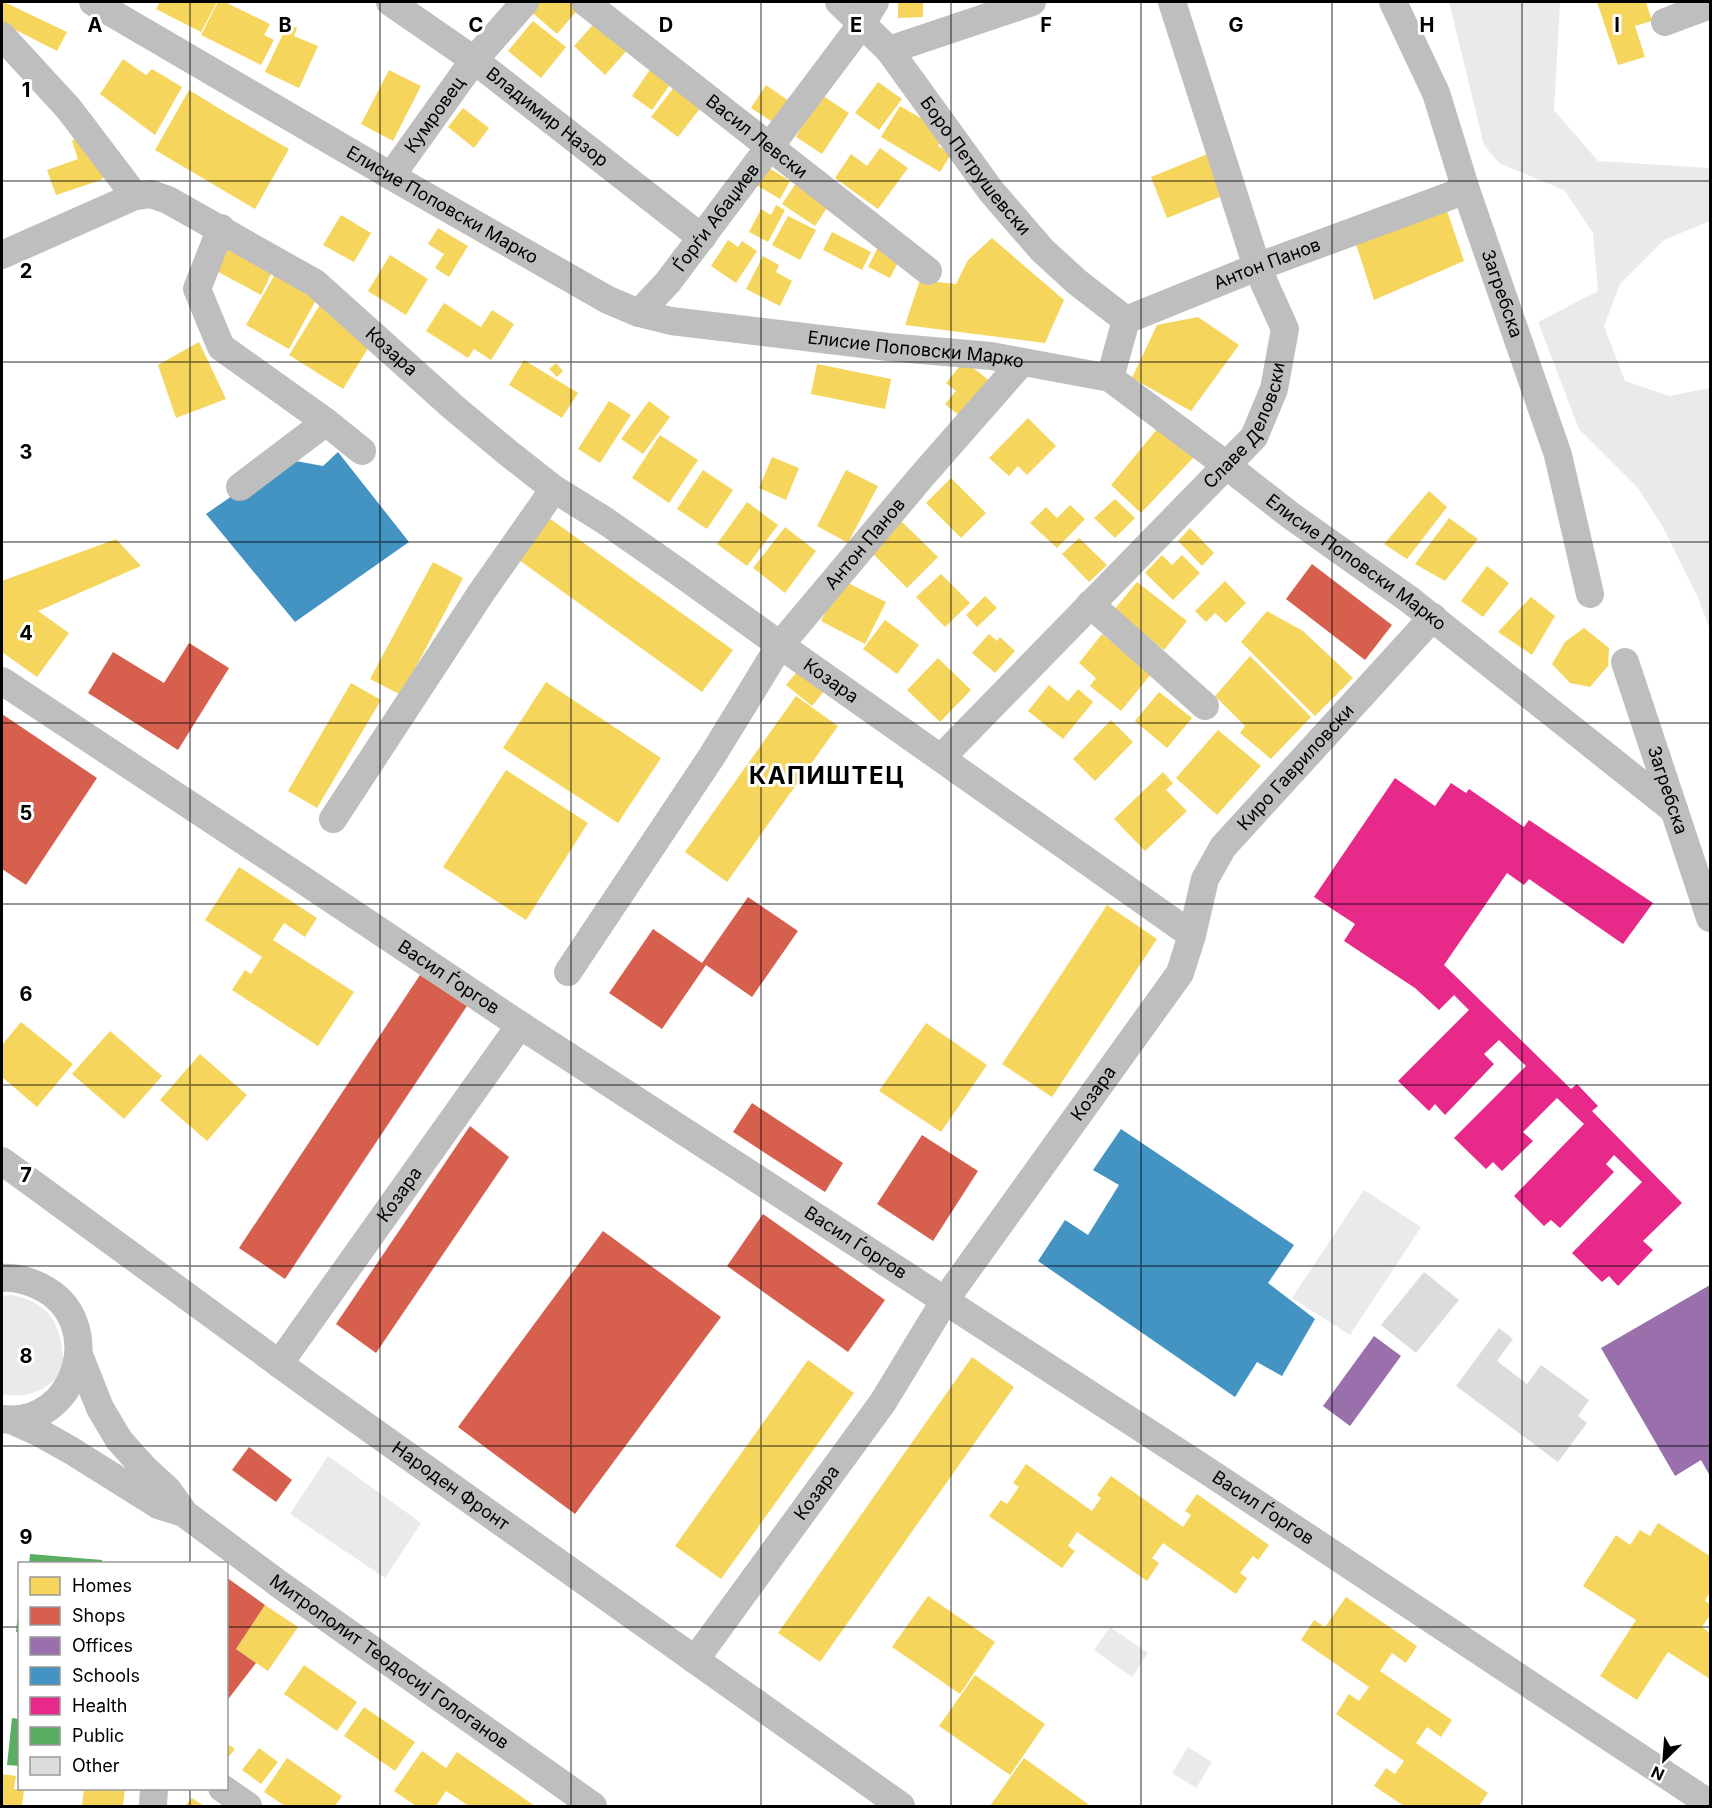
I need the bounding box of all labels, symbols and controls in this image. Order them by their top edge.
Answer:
text: A [88,13,103,37]
text: B [278,13,292,37]
text: C [469,13,483,37]
text: D [659,13,673,37]
text: E [850,13,862,37]
text: F [1040,13,1052,37]
text: G [1228,13,1244,37]
text: H [1420,13,1434,37]
text: I [1614,13,1620,37]
street label: Владимир Назор [482,63,613,171]
street label: Кумровец [400,72,469,157]
text: 1 [22,78,30,102]
street label: Васил Левски [702,90,812,182]
street label: Боро Петрушевски [916,92,1035,239]
street label: Елисие Поповски Марко [343,141,542,268]
street label: Ѓорѓи Абаџиев [668,159,763,276]
street label: Антон Панов [1210,234,1323,293]
street label: Загребска [1478,247,1527,340]
text: 2 [20,259,32,283]
street label: Козара [361,323,422,380]
street label: Елисие Поповски Марко [806,326,1026,372]
street label: Славе Деловски [1199,360,1289,492]
text: 3 [20,440,32,464]
street label: Елисие Поповски Марко [1262,489,1450,635]
street label: Антон Панов [820,494,909,593]
text: 4 [19,621,33,645]
street label: Козара [800,654,863,707]
street label: Киро Гавриловски [1233,700,1358,834]
street label: Загребска [1644,743,1692,837]
district label: КАПИШТЕЦ [749,761,905,790]
text: 5 [20,801,32,825]
street label: Васил Ѓоргов [394,935,504,1018]
text: 6 [20,982,33,1006]
street label: Козара [1066,1062,1120,1125]
text: 7 [20,1163,32,1187]
street label: Козара [372,1163,426,1226]
street label: Васил Ѓоргов [801,1202,911,1283]
text: 8 [19,1344,33,1368]
street label: Народен Фронт [388,1437,514,1535]
street label: Козара [790,1461,843,1524]
street label: Васил Ѓоргов [1209,1466,1318,1549]
text: 9 [20,1525,33,1549]
legend [18,1562,228,1790]
street label: Митрополит Теодосиј Гологанов [266,1570,513,1753]
text: Homes [72,1575,132,1596]
text: Shops [72,1605,126,1626]
text: Offices [72,1635,133,1656]
text: Schools [72,1665,140,1686]
text: Health [72,1695,127,1716]
text: Public [72,1725,124,1746]
north arrow [1634,1730,1694,1790]
text: Other [72,1755,120,1776]
text: N [1648,1762,1667,1785]

